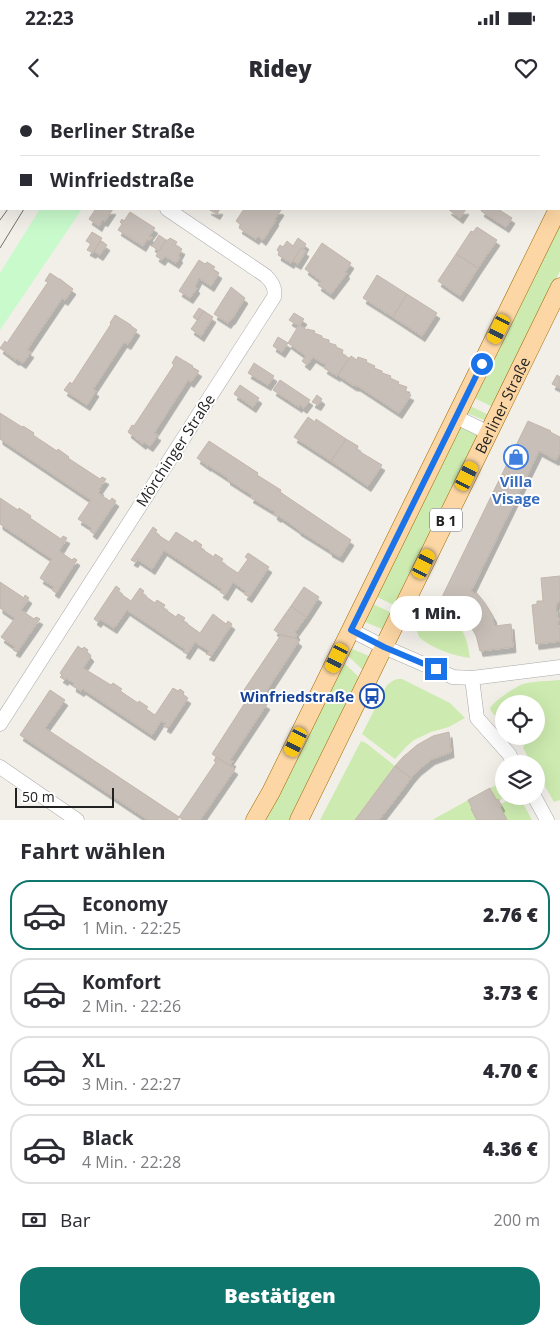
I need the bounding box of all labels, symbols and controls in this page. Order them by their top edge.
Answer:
text: 22:23 [25,5,74,31]
text: Ridey [248,53,312,83]
icon: back [20,54,48,82]
icon: heart [512,54,540,82]
text: Berliner Straße [50,118,195,144]
text: Winfriedstraße [50,167,194,193]
car [485,312,512,346]
street label: Berliner Straße [470,353,534,457]
route start [471,353,493,375]
street label: Mörchinger Straße [131,390,219,510]
shop icon: Villa Visage [503,444,529,470]
car [453,459,480,493]
place label: Villa Visage [492,471,540,508]
road number: B 1 [430,508,462,532]
car [410,547,437,581]
callout: 1 Min. [390,596,482,632]
text: 1 Min. [411,602,461,624]
car [323,641,350,675]
route end [425,658,447,680]
bus stop icon: Winfriedstraße [359,683,385,709]
place label: Winfriedstraße [240,686,354,706]
map controls [495,695,545,805]
button: locate [495,695,545,745]
car [282,725,309,759]
button: layers [495,755,545,805]
scale bar [15,785,114,808]
text: 50 m [22,787,55,806]
text: Fahrt wählen [20,835,166,865]
text: Economy [82,891,168,917]
icon: car [22,893,67,938]
text: 2.76 € [483,902,538,928]
text: 1 Min. · 22:25 [82,917,181,939]
text: Komfort [82,969,161,995]
icon: car [22,971,67,1016]
text: 3.73 € [483,980,538,1006]
text: 2 Min. · 22:26 [82,995,181,1017]
text: XL [82,1047,105,1073]
icon: car [22,1049,67,1094]
text: 4.70 € [483,1058,538,1084]
text: 3 Min. · 22:27 [82,1073,181,1095]
text: Black [82,1125,134,1151]
icon: car [22,1127,67,1172]
text: 4.36 € [483,1136,538,1162]
text: 4 Min. · 22:28 [82,1151,181,1173]
icon: cash [20,1206,48,1234]
text: Bar [60,1207,91,1233]
text: 200 m [494,1209,540,1231]
button: Bestätigen [20,1267,540,1325]

